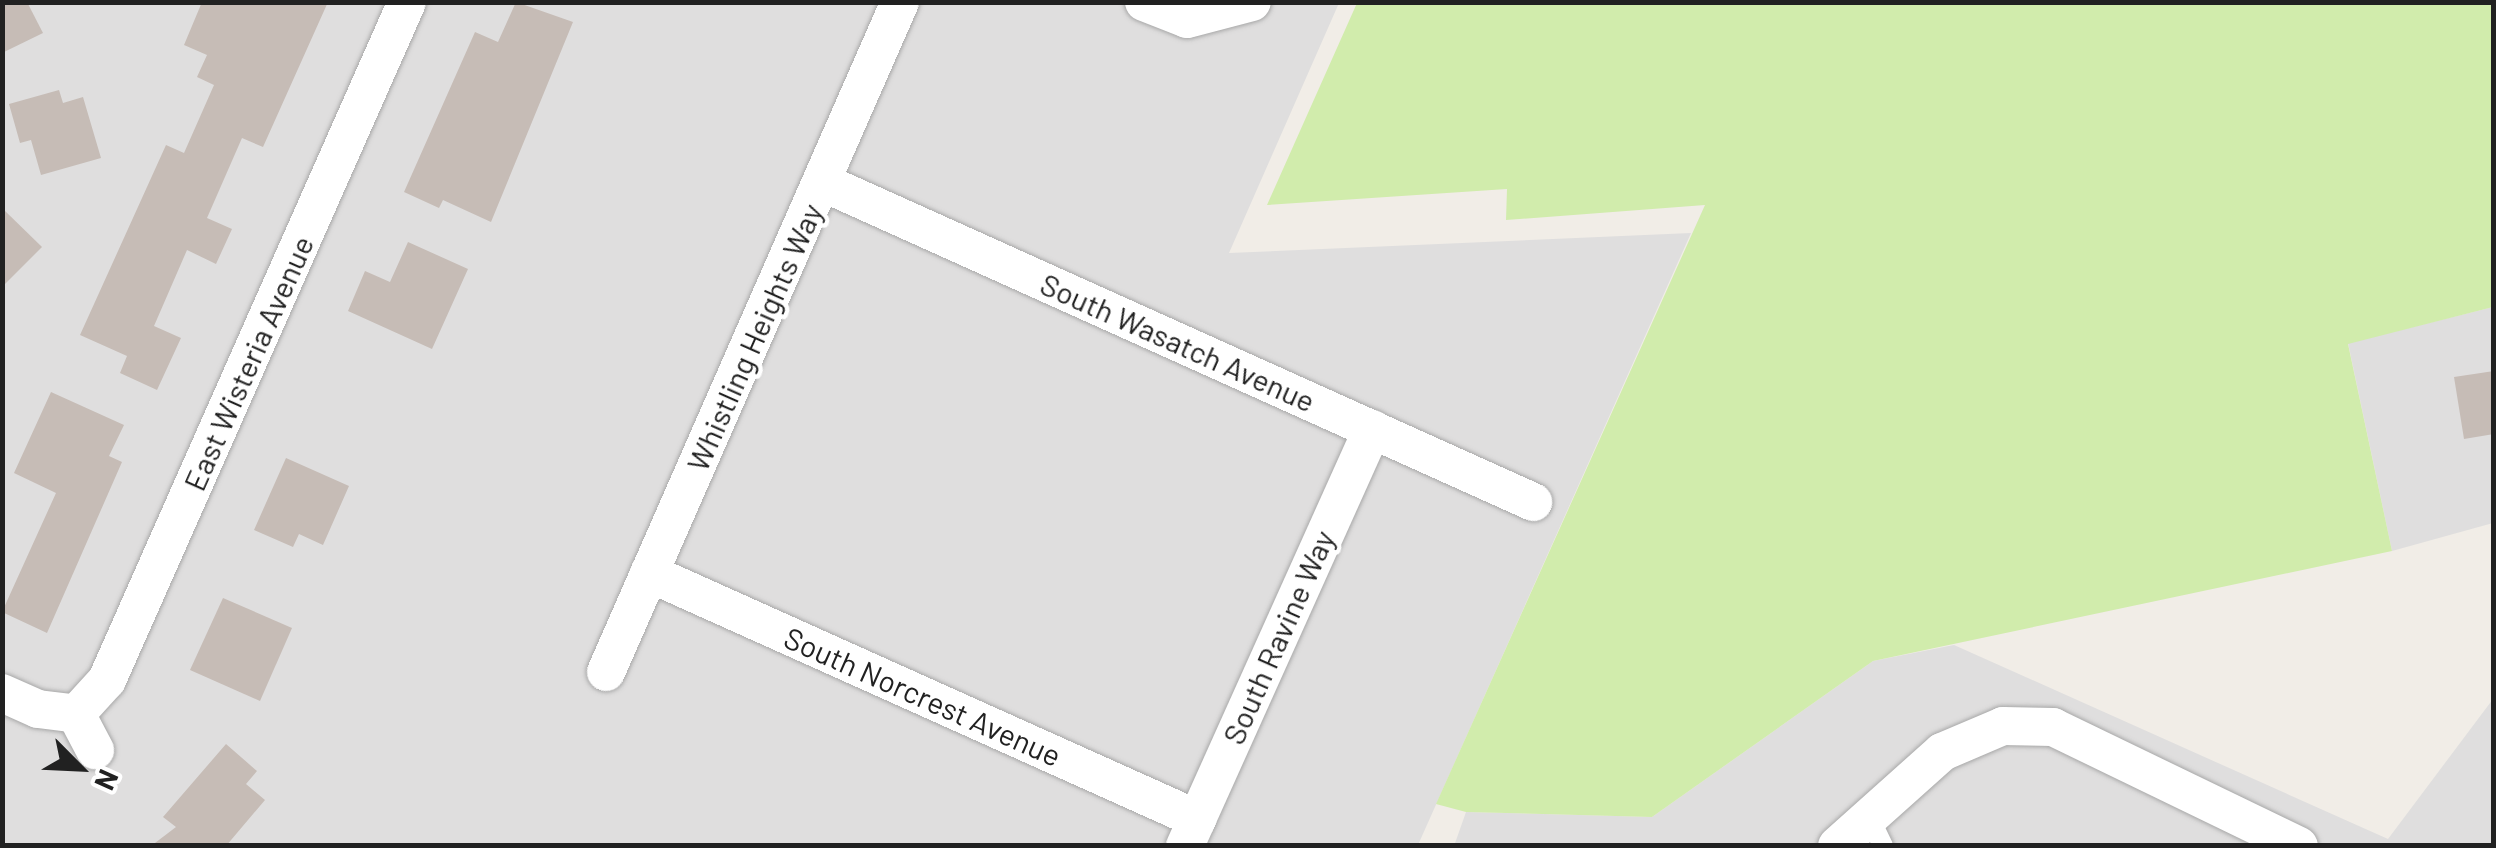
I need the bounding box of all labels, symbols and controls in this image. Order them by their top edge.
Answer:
street label: Whistling Heights Way [679,198,829,476]
street label: East Wisteria Avenue [176,230,320,496]
street label: South Wasatch Avenue [1035,265,1321,419]
street label: South Ravine Way [1215,524,1341,750]
street label: South Norcrest Avenue [779,619,1067,773]
north arrow [30,718,130,818]
text: N [88,765,127,796]

